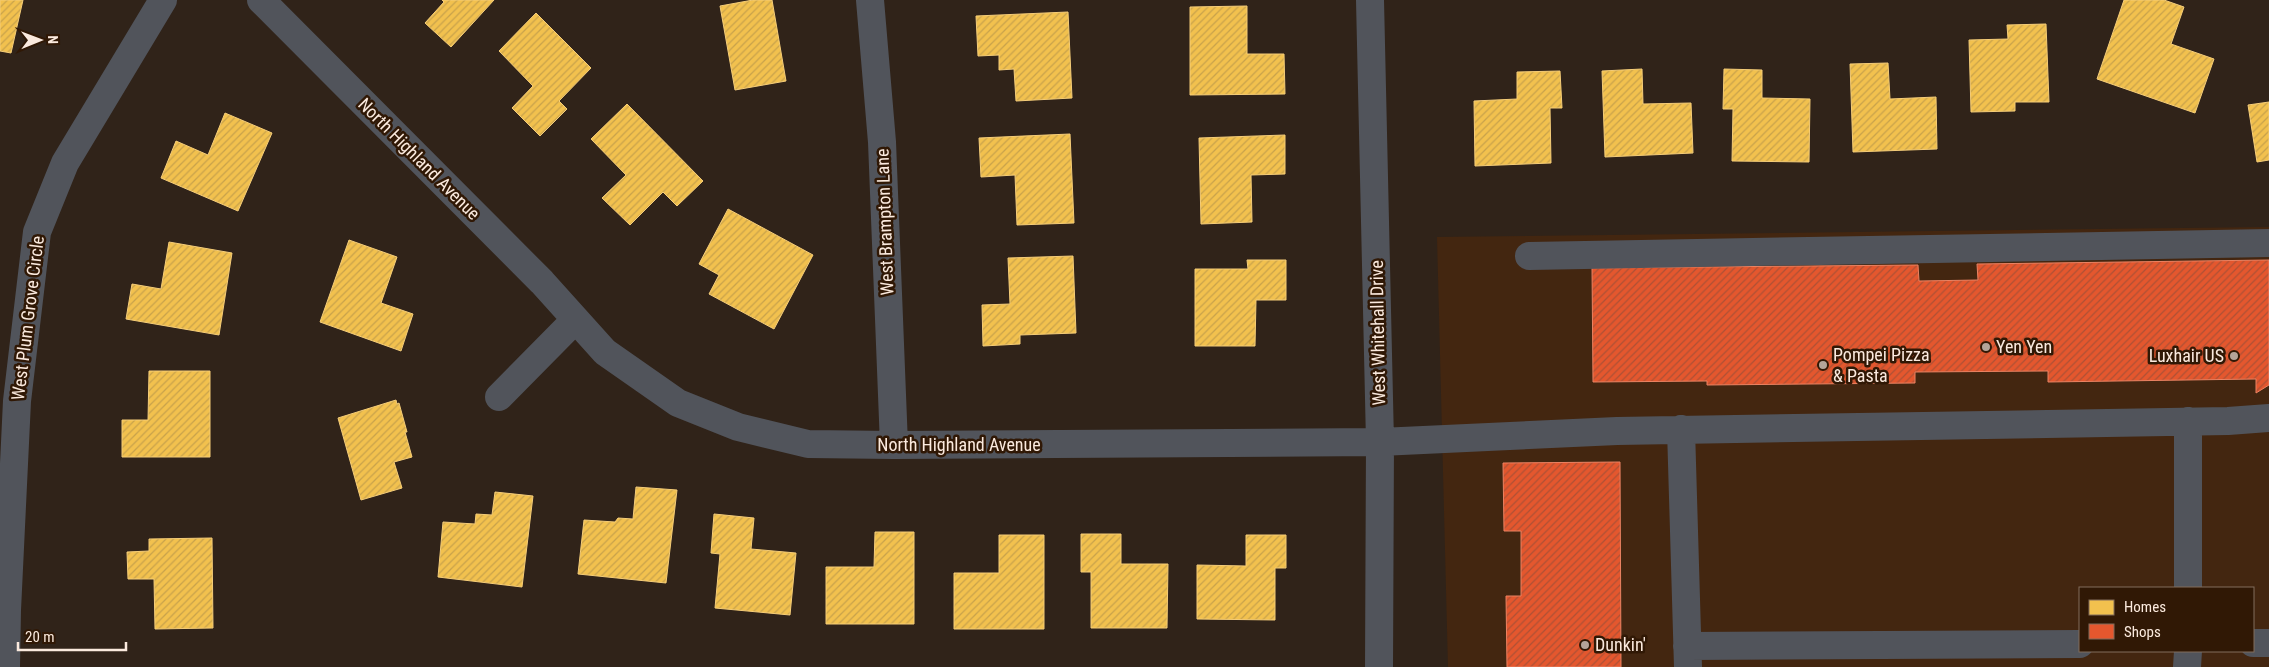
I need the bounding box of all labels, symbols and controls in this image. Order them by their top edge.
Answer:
north arrow [15,15,65,65]
text: N [45,35,61,44]
street label: North Highland Avenue [354,93,485,224]
street label: West Brampton Lane [871,148,898,296]
street label: West Plum Grove Circle [7,234,48,401]
street label: West Whitehall Drive [1366,260,1389,406]
place label: Yen Yen [1996,336,2052,357]
marker: Yen Yen [1980,341,1992,353]
place label: Pompei Pizza & Pasta [1833,344,1930,386]
place label: Luxhair US [2149,345,2224,366]
marker: Luxhair US [2228,350,2240,362]
marker: Pompei Pizza & Pasta [1817,359,1829,371]
street label: North Highland Avenue [877,434,1041,455]
legend [2079,587,2254,652]
text: Homes [2124,598,2166,616]
scale bar [18,620,125,652]
text: Shops [2124,623,2161,641]
text: 20 m [25,628,55,646]
place label: Dunkin' [1595,634,1646,655]
marker: Dunkin' [1579,639,1591,651]

